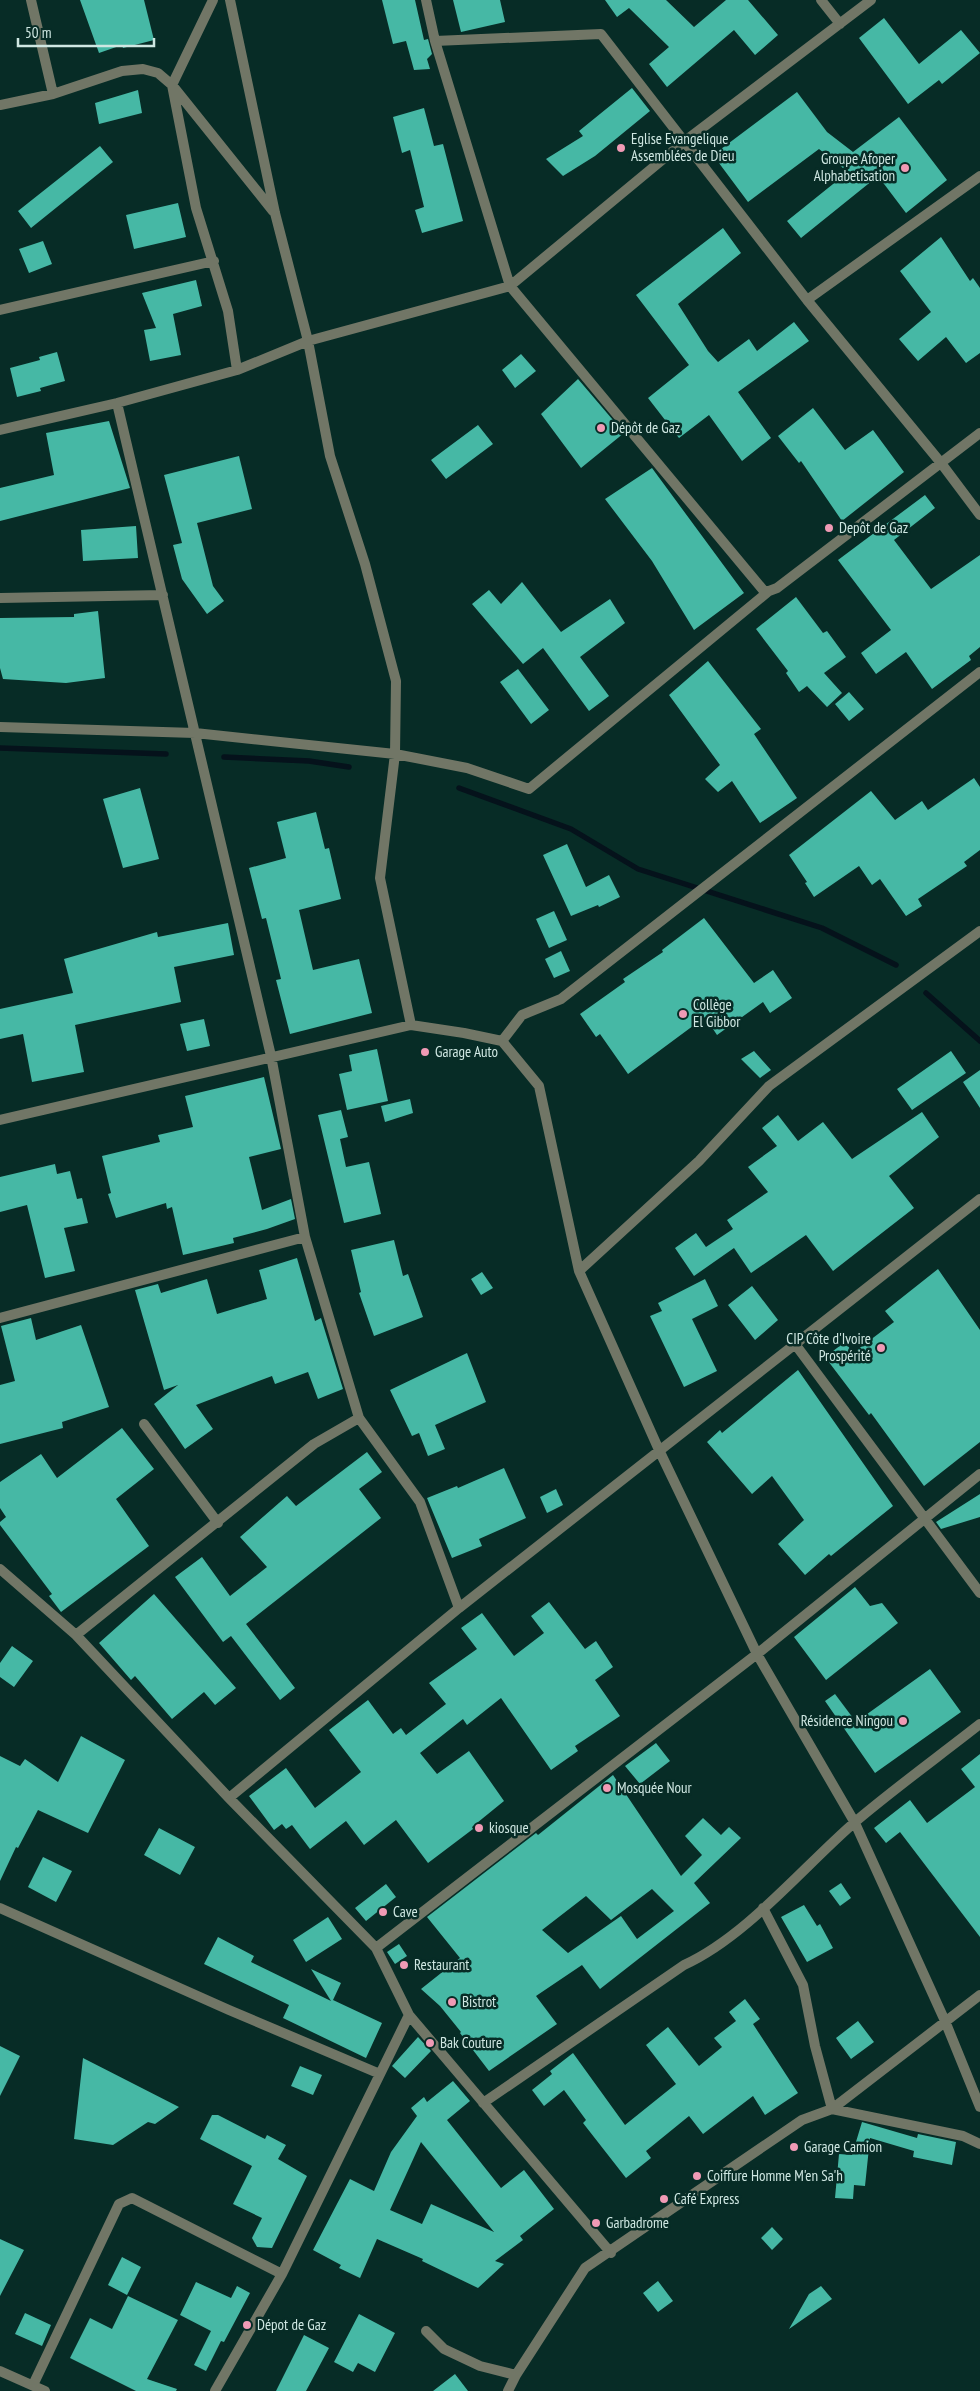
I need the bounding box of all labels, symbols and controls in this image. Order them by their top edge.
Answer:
scale bar [18,15,154,47]
text: 50 m [25,23,51,42]
place label: Eglise Evangelique Assemblées de Dieu [631,129,734,165]
marker: Eglise Evangelique Assemblées de Dieu [615,142,627,154]
place label: Groupe Afoper Alphabetisation [814,149,896,185]
marker: Groupe Afoper Alphabetisation [899,162,911,174]
place label: Dépôt de Gaz [611,418,680,437]
marker: Dépôt de Gaz [595,422,607,434]
place label: Depôt de Gaz [839,518,908,537]
marker: Depôt de Gaz [823,522,835,534]
place label: Collège El Gibbor [693,995,741,1031]
marker: Collège El Gibbor [677,1008,689,1020]
place label: Garage Auto [435,1042,498,1061]
marker: Garage Auto [419,1046,431,1058]
place label: CIP Côte d'Ivoire Prospérité [786,1329,871,1365]
marker: CIP Côte d'Ivoire Prospérité [875,1342,887,1354]
place label: Résidence Ningou [801,1711,893,1730]
marker: Résidence Ningou [897,1715,909,1727]
place label: Mosquée Nour [617,1778,693,1797]
marker: Mosquée Nour [601,1782,613,1794]
place label: kiosque [489,1818,529,1837]
marker: kiosque [473,1822,485,1834]
place label: Cave [393,1902,418,1921]
marker: Cave [377,1906,389,1918]
place label: Restaurant [414,1955,469,1974]
marker: Restaurant [398,1959,410,1971]
place label: Bistrot [462,1992,496,2011]
marker: Bistrot [446,1996,458,2008]
place label: Bak Couture [440,2033,502,2052]
marker: Bak Couture [424,2037,436,2049]
place label: Garage Camion [804,2137,882,2156]
marker: Garage Camion [788,2141,800,2153]
place label: Coiffure Homme M'en Sa'h [707,2166,843,2185]
marker: Coiffure Homme M'en Sa'h [691,2170,703,2182]
place label: Café Express [674,2189,739,2208]
marker: Café Express [658,2193,670,2205]
place label: Garbadrome [606,2213,669,2232]
marker: Garbadrome [590,2217,602,2229]
place label: Dépot de Gaz [257,2315,326,2334]
marker: Dépot de Gaz [241,2319,253,2331]

